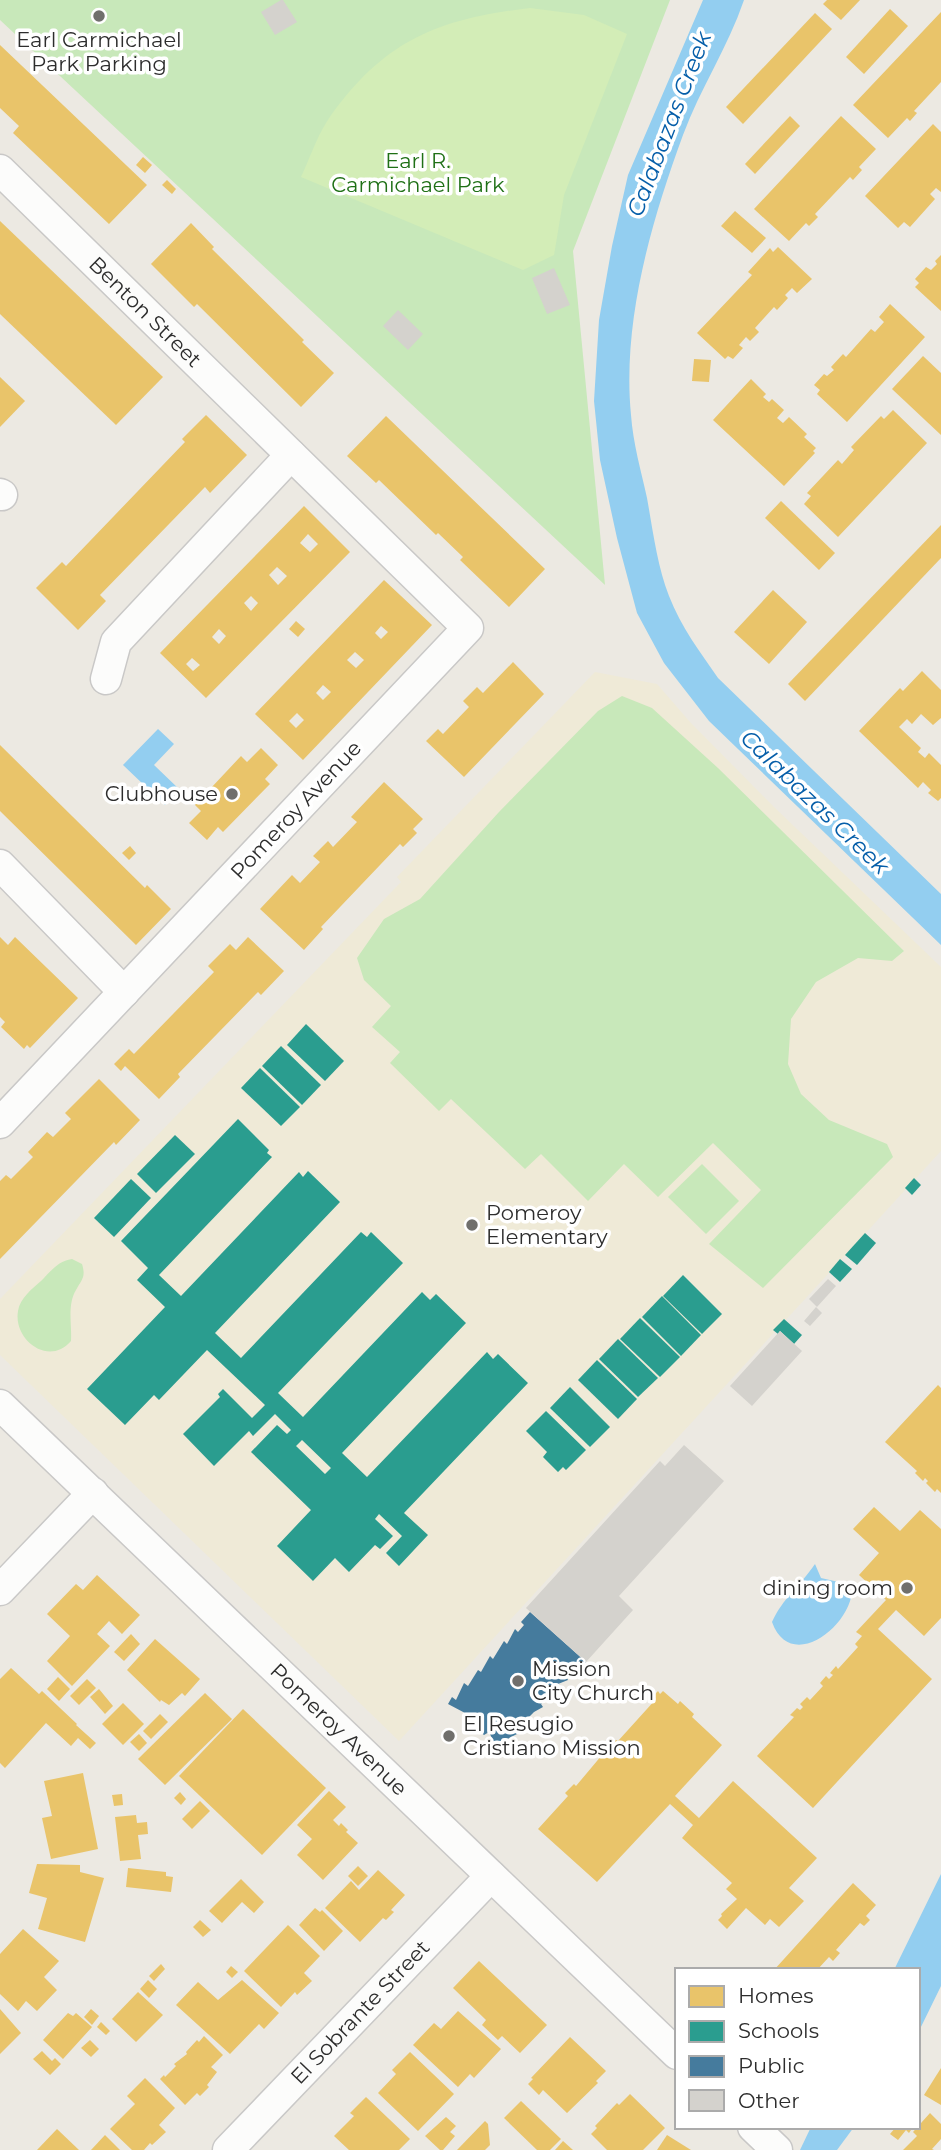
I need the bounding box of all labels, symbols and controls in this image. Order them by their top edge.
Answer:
marker: Earl Carmichael Park Parking [91,8,107,24]
water label: Calabazas Creek [621,26,718,220]
place label: Earl Carmichael Park Parking [16,27,182,76]
park label: Earl R. Carmichael Park [331,148,505,197]
street label: Benton Street [84,251,207,372]
water label: Calabazas Creek [735,724,896,881]
street label: Pomeroy Avenue [225,735,366,884]
place label: Clubhouse [105,781,218,806]
marker: Clubhouse [224,786,240,802]
place label: Pomeroy Elementary [486,1200,608,1249]
marker: Pomeroy Elementary [464,1217,480,1233]
place label: dining room [762,1575,893,1600]
marker: dining room [899,1580,915,1596]
place label: Mission City Church [532,1656,654,1705]
street label: Pomeroy Avenue [265,1658,413,1801]
marker: Mission City Church [510,1673,526,1689]
place label: El Resugio Cristiano Mission [463,1711,641,1760]
marker: El Resugio Cristiano Mission [441,1728,457,1744]
street label: El Sobrante Street [285,1935,435,2089]
legend [675,1968,920,2129]
text: Homes [738,1983,813,2008]
text: Schools [738,2018,819,2043]
text: Public [738,2053,805,2078]
text: Other [738,2088,800,2113]

